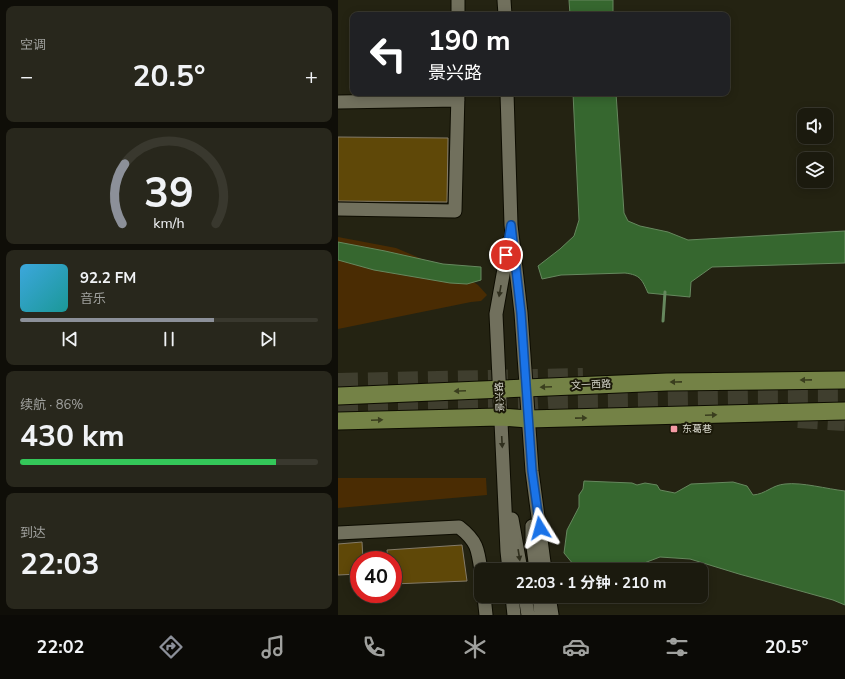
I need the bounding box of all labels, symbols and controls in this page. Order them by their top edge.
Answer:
text: 190 m [428,22,511,60]
icon: left [362,28,414,80]
text: 空调 [20,36,46,54]
text: 20.5° [133,56,205,97]
text: 景兴路 [428,61,482,85]
text: − [20,62,33,92]
text: + [305,62,318,92]
map controls [797,108,833,188]
button: sound [797,108,833,144]
button: layers [797,152,833,188]
text: 39 [144,164,194,221]
text: km/h [153,213,185,232]
pin [489,238,523,272]
icon: arrive [495,244,517,266]
text: 92.2 FM [80,268,136,288]
one-way arrow [497,285,503,297]
text: 音乐 [80,290,106,308]
icon: previous [59,328,81,350]
icon: pause [158,328,180,350]
icon: next [257,328,279,350]
street label: 文一西路 [571,377,611,393]
one-way arrow [799,377,812,383]
one-way arrow [669,379,682,385]
street label: 景兴路 [492,382,508,412]
one-way arrow [540,384,552,391]
one-way arrow [453,388,466,394]
text: 续航 · 86% [20,396,83,414]
one-way arrow [705,411,717,418]
one-way arrow [575,415,588,421]
text: 430 km [20,416,125,457]
one-way arrow [371,417,384,423]
place label: 东葛巷 [682,422,712,436]
marker: 东葛巷 [669,424,679,434]
one-way arrow [498,436,505,448]
position arrow [519,507,561,549]
text: 到达 [20,524,46,542]
text: 22:03 [20,544,99,585]
one-way arrow [516,549,522,562]
speed limit sign: 40 [350,551,402,603]
text: 22:03 · 1 分钟 · 210 m [516,573,666,593]
icon: directions [157,633,185,661]
icon: music [259,633,287,661]
icon: phone [360,633,388,661]
icon: climate [461,633,489,661]
icon: car [562,633,590,661]
icon: filters [663,633,691,661]
text: 22:02 [37,635,84,659]
text: 20.5° [765,635,808,659]

